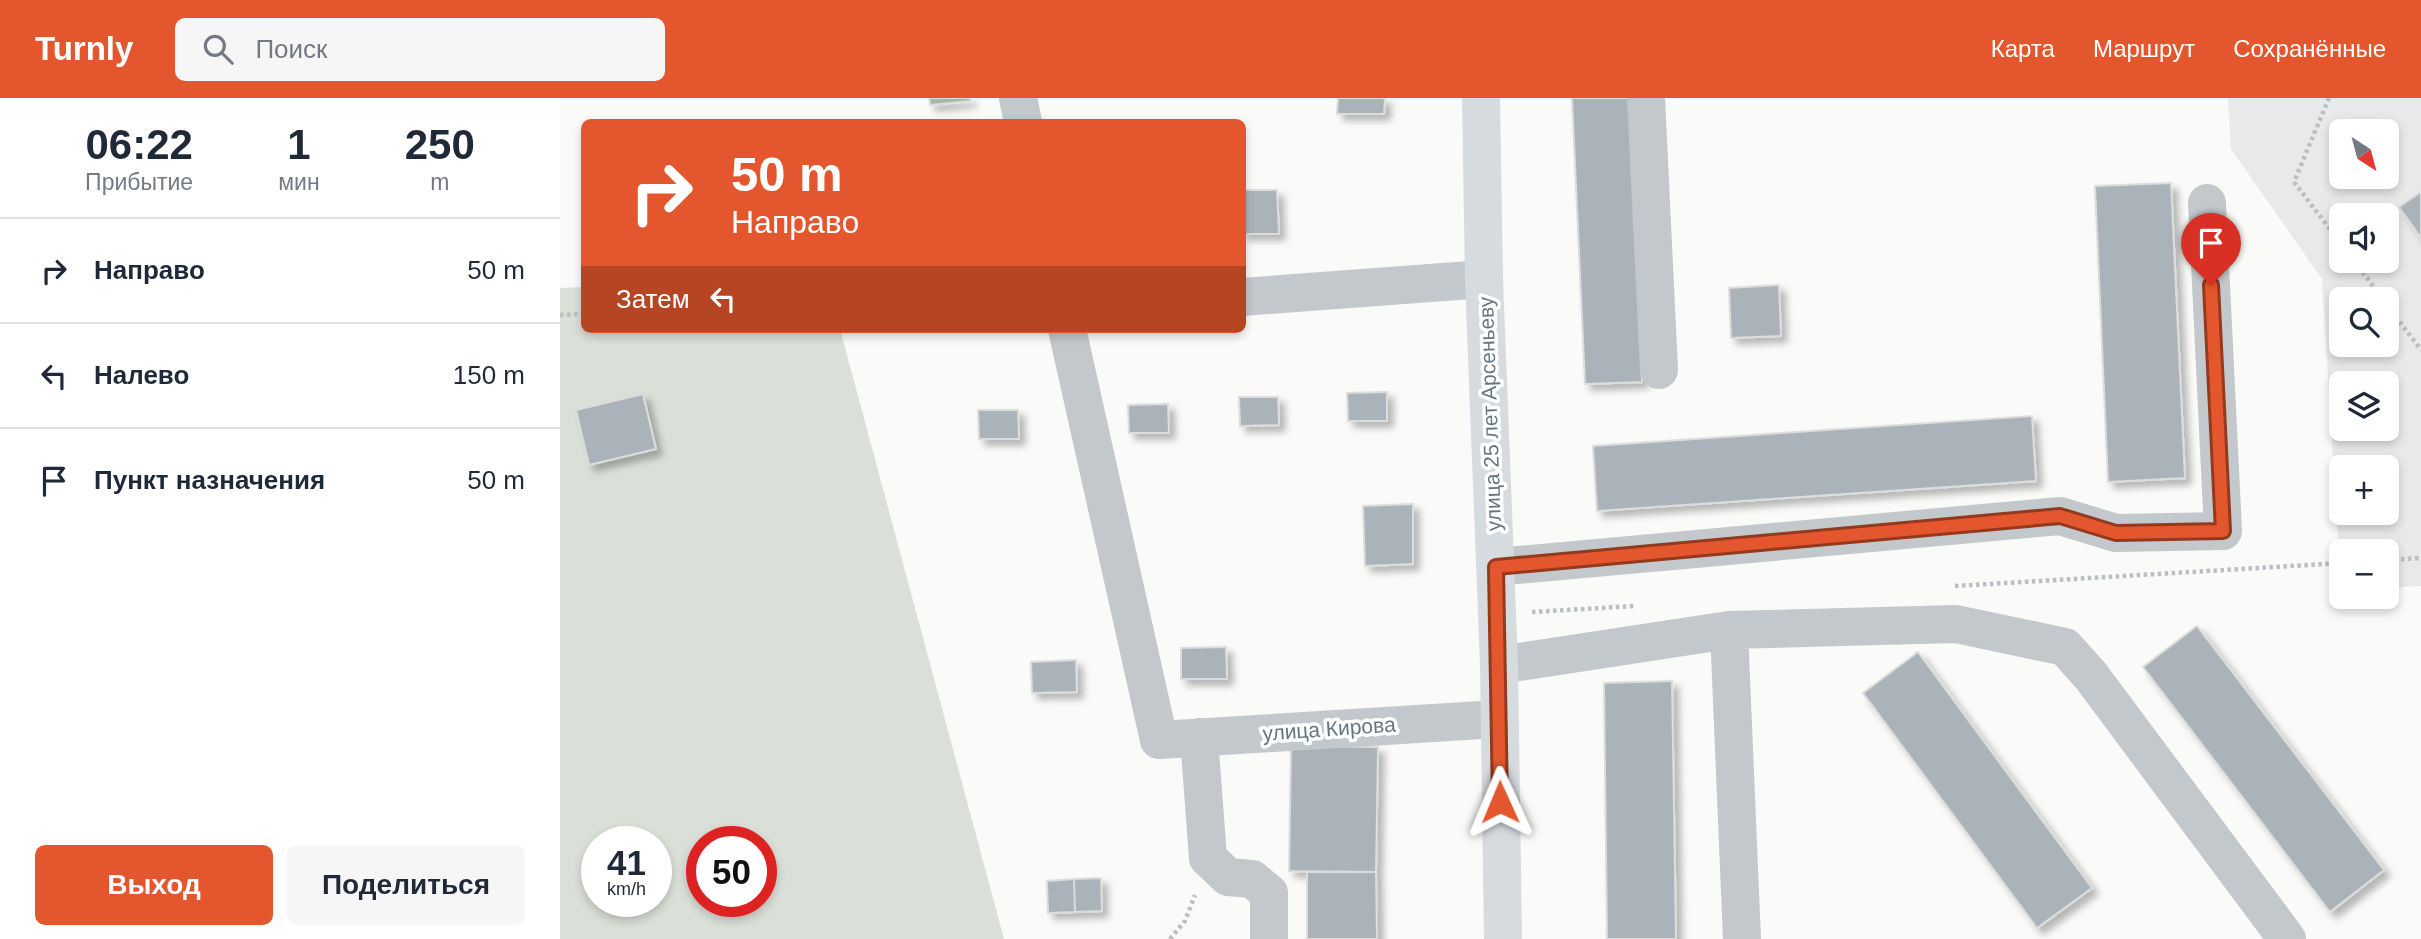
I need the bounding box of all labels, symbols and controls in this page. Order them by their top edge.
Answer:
search box [175,18,665,81]
text: Turnly [35,30,133,67]
icon: search [199,30,237,68]
text: Поиск [255,34,327,64]
text: Карта [1991,35,2055,62]
text: Маршрут [2093,35,2195,62]
text: Сохранённые [2233,35,2386,62]
north arrow [2329,119,2399,189]
map controls [2329,119,2399,609]
text: 06:22 [85,121,193,168]
text: 1 [287,121,311,168]
text: 250 [405,121,475,168]
icon: right [616,147,707,238]
text: 50 m [731,147,843,201]
text: Прибытие [85,169,193,195]
text: мин [278,169,320,195]
text: m [430,169,449,195]
button: sound [2329,203,2399,273]
text: Направо [731,204,859,240]
pin [2181,213,2241,285]
icon: arrive [2192,224,2230,262]
icon: right [35,252,73,290]
text: Направо [94,255,205,285]
text: 50 m [467,255,525,285]
icon: left [704,280,742,318]
text: Затем [616,284,690,314]
button: search [2329,287,2399,357]
street label: улица 25 лет Арсеньеву [1474,296,1505,532]
icon: left [35,357,73,395]
text: Налево [94,360,189,390]
text: 150 m [453,360,525,390]
button: layers [2329,371,2399,441]
button: + [2329,455,2399,525]
icon: arrive [35,462,73,500]
text: Пункт назначения [94,465,325,495]
text: 50 m [467,465,525,495]
button: − [2329,539,2399,609]
street label: улица Кирова [1262,712,1397,745]
position arrow [1463,765,1537,839]
speed limit sign: 50 [686,826,777,917]
text: 41 [607,843,646,882]
button: Выход [35,845,273,925]
button: Поделиться [287,845,525,925]
text: km/h [607,879,646,899]

